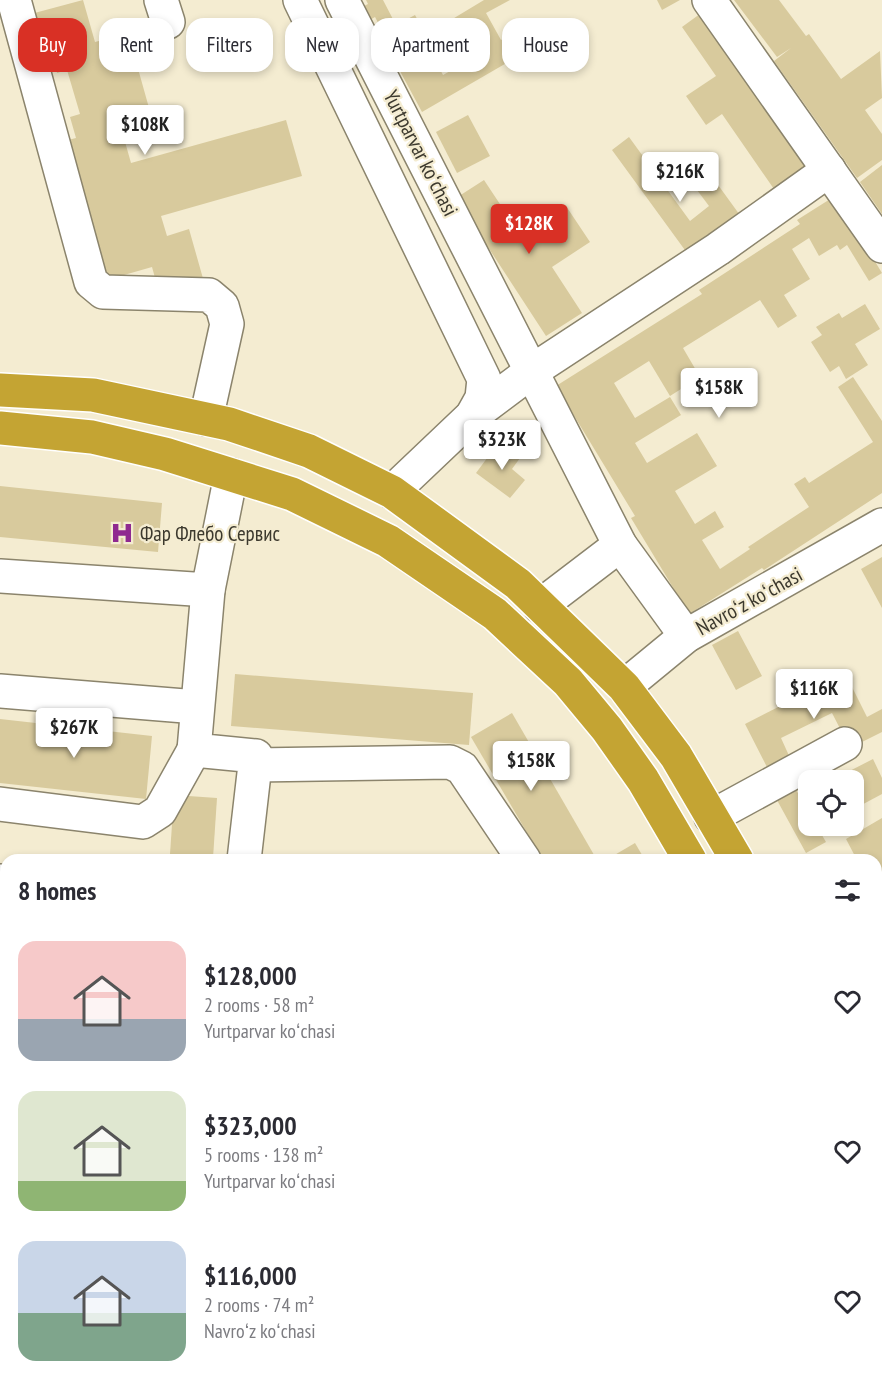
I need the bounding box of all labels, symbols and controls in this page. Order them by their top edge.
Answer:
chip: Buy [18,18,87,72]
chip: Rent [99,18,174,72]
chip: Filters [186,18,273,72]
chip: New [285,18,359,72]
chip: Apartment [371,18,490,72]
chip: House [502,18,589,72]
street label: Yurtparvar koʻchasi [378,85,464,221]
pin: $108K [103,105,187,156]
text: $108K [121,111,169,137]
pin: $216K [638,152,722,203]
text: $216K [656,158,704,184]
pin: $128K [487,204,571,255]
text: $128K [505,210,553,236]
pin: $158K [677,368,761,419]
text: $158K [695,374,743,400]
pin: $323K [460,420,544,471]
text: $323K [478,426,526,452]
hospital icon: Фар Флебо Сервис [109,520,135,546]
place label: Фар Флебо Сервис [140,520,280,547]
street label: Navroʻz koʻchasi [691,561,807,641]
pin: $116K [772,669,856,720]
text: $116K [790,675,838,701]
pin: $267K [32,708,116,759]
text: $267K [50,714,98,740]
pin: $158K [489,741,573,792]
text: $158K [507,747,555,773]
map controls [798,770,864,836]
button: locate [798,770,864,836]
text: 8 homes [18,874,96,907]
icon: filters [831,874,864,907]
text: $128,000 [204,959,297,992]
icon: home [66,965,138,1037]
icon: heart [831,985,864,1018]
text: 2 rooms · 58 m² [204,992,314,1018]
text: Yurtparvar koʻchasi [204,1018,335,1044]
text: $323,000 [204,1109,297,1142]
icon: home [66,1115,138,1187]
icon: heart [831,1135,864,1168]
text: 5 rooms · 138 m² [204,1142,323,1168]
text: Yurtparvar koʻchasi [204,1168,335,1194]
text: $116,000 [204,1259,297,1292]
icon: home [66,1265,138,1337]
icon: heart [831,1285,864,1318]
text: 2 rooms · 74 m² [204,1292,314,1318]
text: Navroʻz koʻchasi [204,1318,316,1344]

